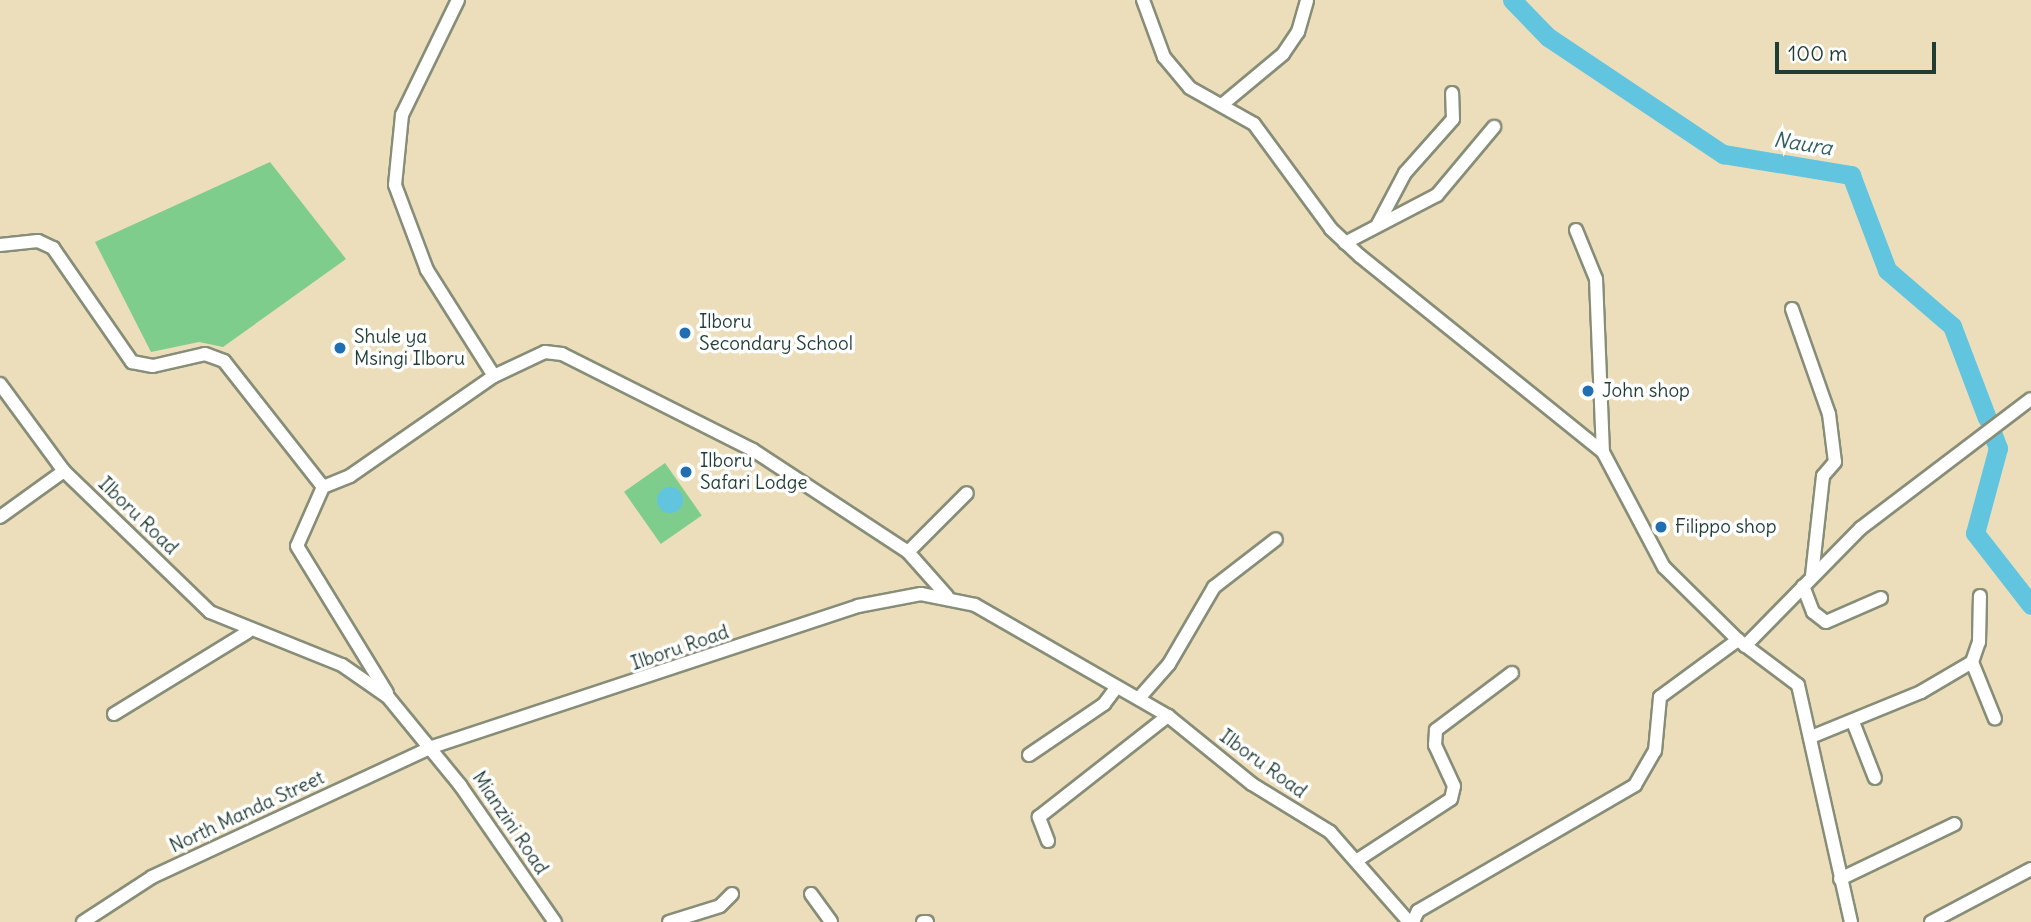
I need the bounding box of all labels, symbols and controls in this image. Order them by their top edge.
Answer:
scale bar [1779,28,1940,72]
text: 100 m [1788,40,1847,67]
water label: Naura [1772,127,1834,161]
place label: Ilboru Secondary School [699,311,853,355]
marker: Ilboru Secondary School [677,325,693,341]
place label: Shule ya Msingi Ilboru [354,326,465,370]
marker: Shule ya Msingi Ilboru [332,340,348,356]
place label: John shop [1602,380,1690,402]
marker: John shop [1580,383,1596,399]
place label: Ilboru Safari Lodge [700,450,808,494]
marker: Ilboru Safari Lodge [678,464,694,480]
street label: Ilboru Road [94,473,182,559]
place label: Filippo shop [1675,516,1776,538]
marker: Filippo shop [1653,519,1669,535]
street label: Ilboru Road [628,621,732,675]
street label: Ilboru Road [1215,725,1311,803]
street label: North Manda Street [166,766,328,858]
street label: Mianzini Road [467,767,553,879]

